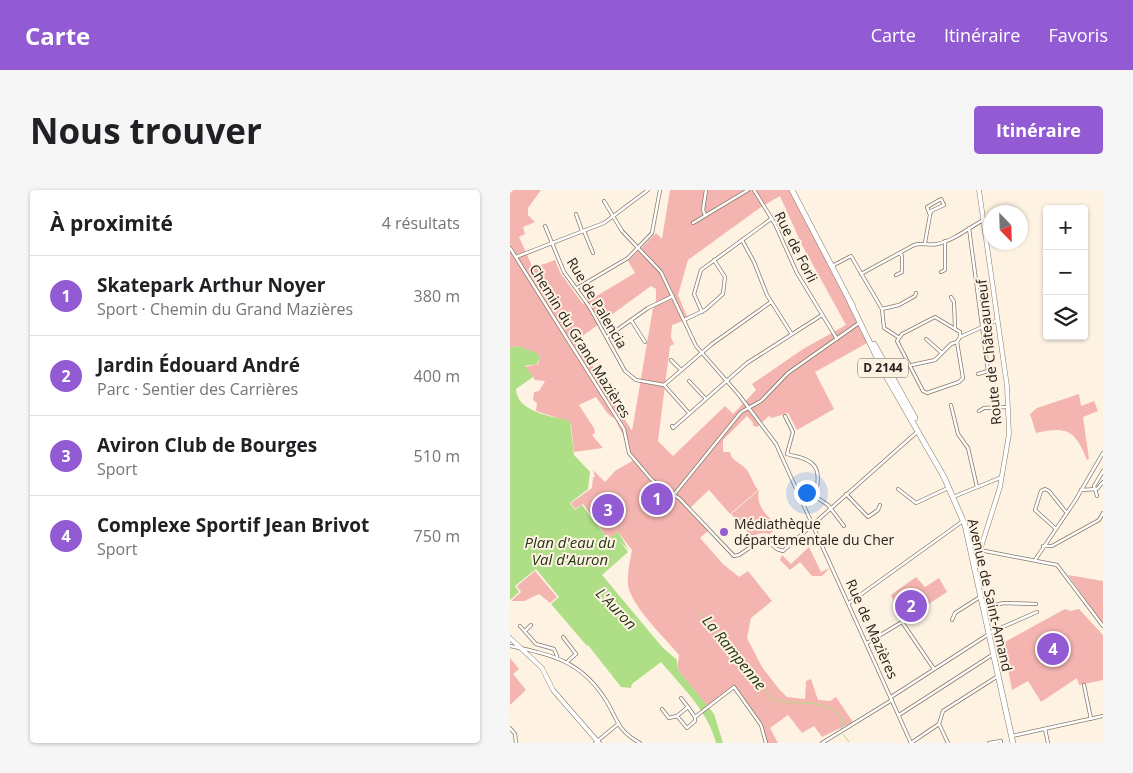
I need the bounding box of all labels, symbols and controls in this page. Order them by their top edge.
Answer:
text: Carte [25,19,90,52]
text: Carte [871,23,916,47]
text: Itinéraire [944,23,1020,47]
text: Favoris [1048,23,1108,47]
button: Itinéraire [974,106,1103,154]
text: Nous trouver [30,107,262,154]
north arrow [983,205,1028,250]
map controls [1043,205,1088,340]
button: + [1043,205,1088,250]
street label: Rue de Forli [770,208,822,285]
text: À proximité [50,209,173,237]
text: 4 résultats [382,212,460,234]
button: − [1043,250,1088,295]
street label: Rue de Palencia [563,254,632,352]
street label: Chemin du Grand Mazières [525,260,636,421]
text: Skatepark Arthur Noyer [97,272,325,298]
street label: Route de Châteauneuf [971,277,1006,426]
text: 1 [61,285,71,307]
text: 380 m [414,285,460,307]
button: layers [1043,295,1088,340]
text: Sport · Chemin du Grand Mazières [97,298,353,320]
text: Jardin Édouard André [97,352,300,378]
road number: D 2144 [858,358,908,378]
text: 2 [61,365,71,387]
text: 400 m [414,365,460,387]
text: Parc · Sentier des Carrières [97,378,298,400]
text: Aviron Club de Bourges [97,432,317,458]
text: 3 [61,445,71,467]
text: 510 m [414,445,460,467]
text: Sport [97,458,137,480]
pin: 1 [641,480,673,518]
your location [794,480,820,506]
pin: 3 [592,491,624,529]
text: Complexe Sportif Jean Brivot [97,512,369,538]
place label: Médiathèque départementale du Cher [734,514,895,549]
street label: Avenue de Saint-Amand [964,517,1017,673]
text: 4 [61,525,71,547]
text: 750 m [414,525,460,547]
marker: Médiathèque départementale du Cher [718,526,730,538]
water label: Plan d'eau du Val d'Auron [525,532,616,569]
text: Sport [97,538,137,560]
street label: Rue de Mazières [842,576,903,682]
water label: L'Auron [592,583,641,633]
pin: 2 [895,587,927,625]
water label: La Rampenne [698,611,771,694]
pin: 4 [1037,630,1069,668]

